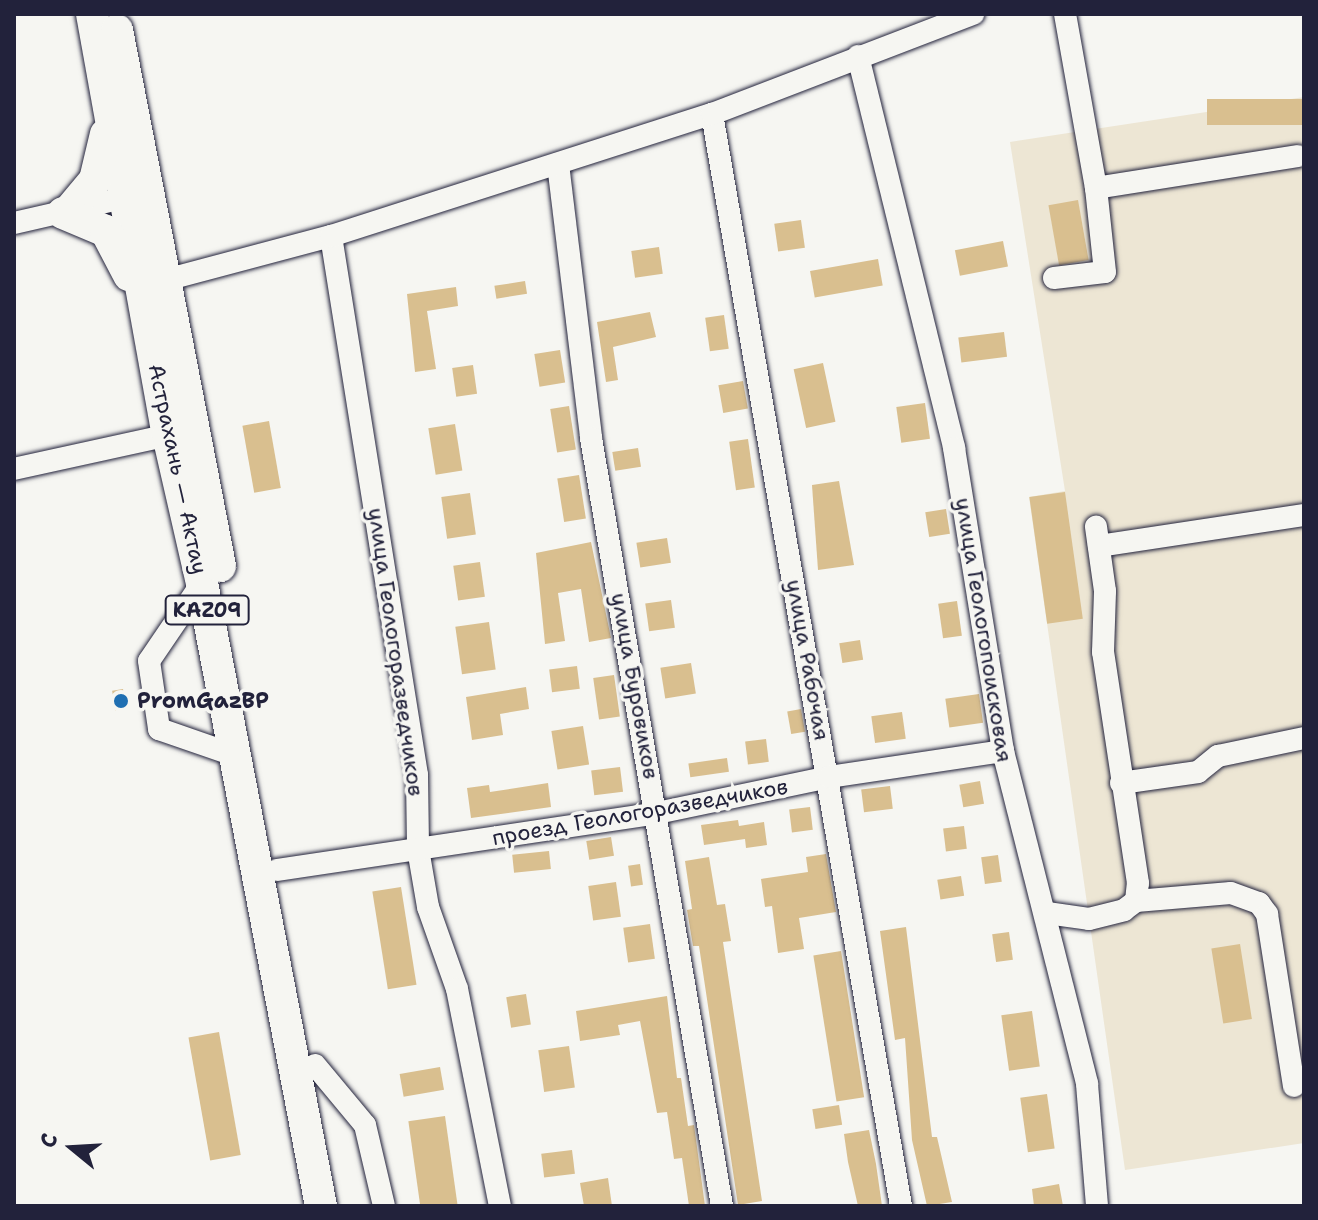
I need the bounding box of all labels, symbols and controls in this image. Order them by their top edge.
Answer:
street label: Астрахань — Актау [143,361,213,577]
street label: улица Геологопоисковая [950,496,1018,764]
street label: улица Геологоразведчиков [363,506,429,798]
street label: улица Рабочая [781,577,835,743]
street label: улица Буровиков [606,591,664,781]
road number: KAZ09 [163,594,251,626]
place label: PromGazBP [137,688,269,714]
marker: PromGazBP [112,692,130,710]
street label: проезд Геологоразведчиков [490,773,790,851]
north arrow [32,1108,112,1188]
text: С [33,1130,65,1151]

